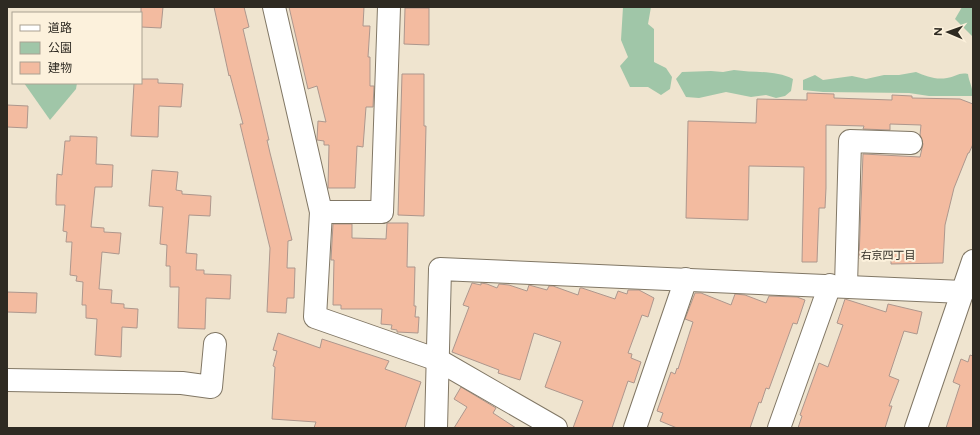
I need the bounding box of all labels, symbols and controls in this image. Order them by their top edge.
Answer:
legend [12,12,142,84]
north arrow [928,12,968,52]
text: 道路 [48,21,72,35]
text: N [932,27,945,36]
text: 公園 [48,41,72,55]
text: 建物 [48,61,72,75]
district label: 右京四丁目 [861,249,916,262]

